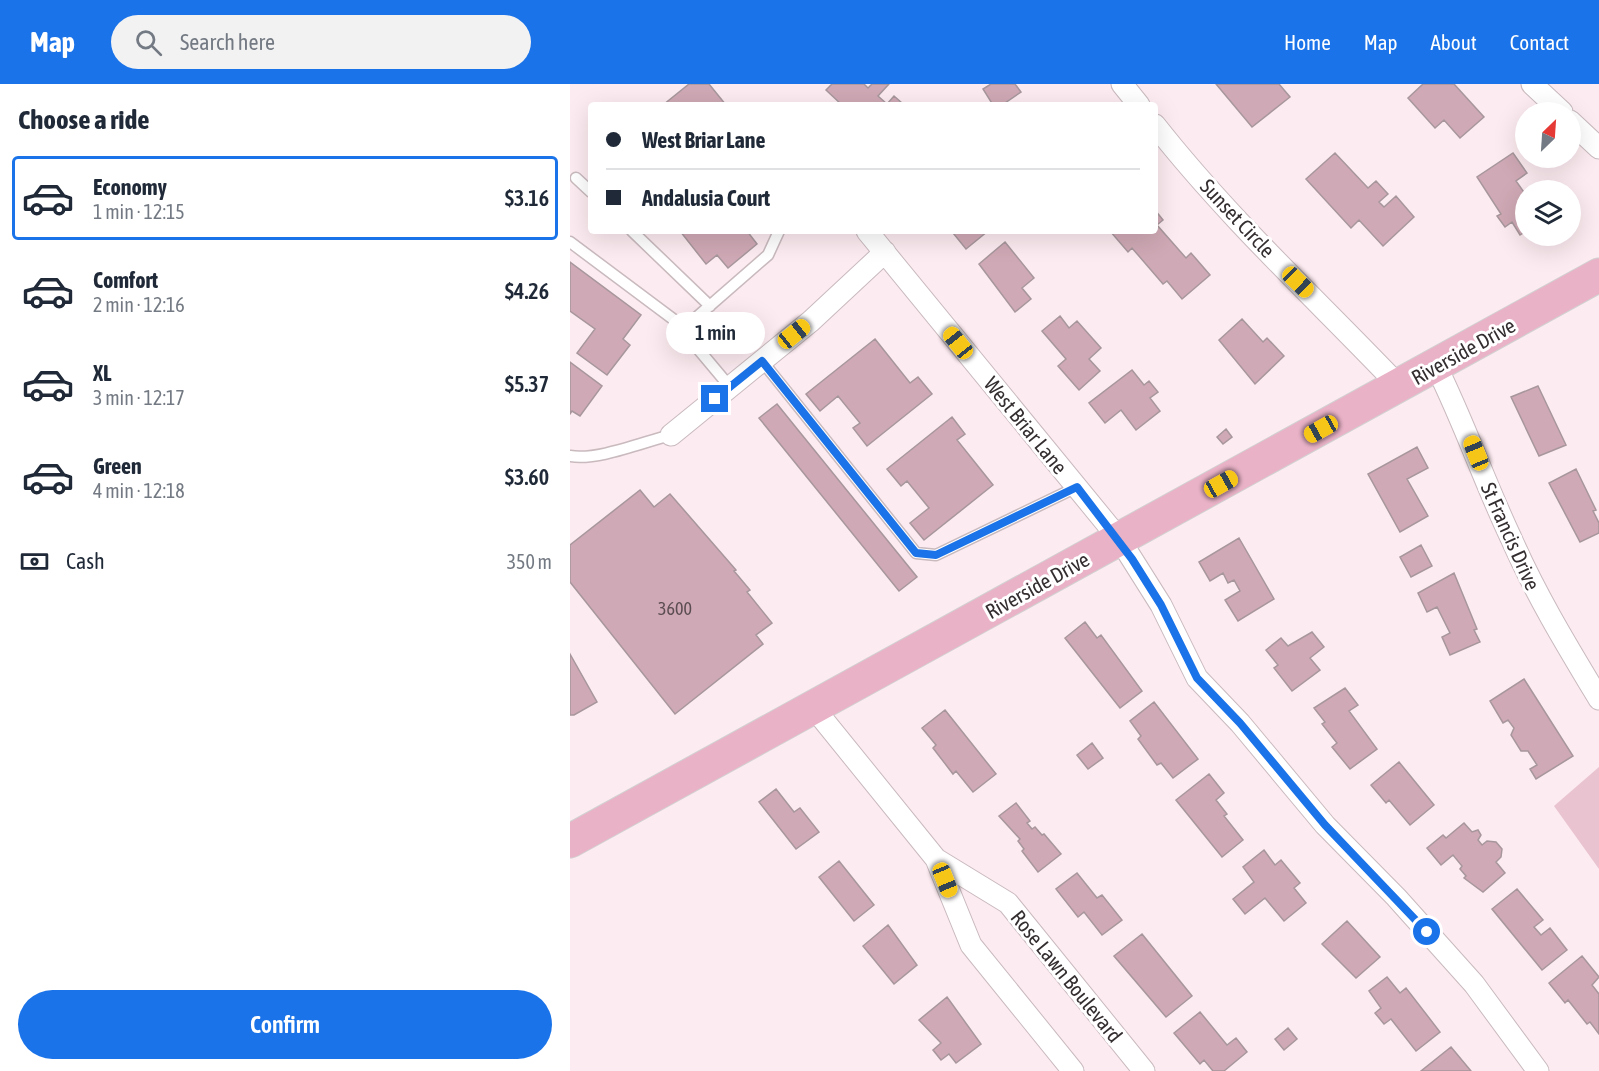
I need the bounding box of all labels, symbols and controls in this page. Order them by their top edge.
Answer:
search box [111,15,531,69]
text: Map [30,26,75,58]
icon: search [132,26,165,59]
text: Search here [180,29,275,55]
text: Home [1284,30,1331,54]
text: Map [1364,30,1398,54]
text: About [1431,30,1477,54]
text: Contact [1510,30,1569,54]
north arrow [1515,102,1581,168]
map controls [1515,102,1581,246]
text: Choose a ride [18,104,150,135]
text: West Briar Lane [642,127,766,153]
icon: car [21,171,75,225]
text: Economy [93,174,167,200]
street label: Sunset Circle [1196,174,1280,262]
button: layers [1515,180,1581,246]
text: $3.16 [505,185,549,211]
text: Andalusia Court [642,185,770,211]
text: 1 min · 12:15 [93,200,185,223]
car [1279,263,1317,301]
icon: car [21,264,75,318]
text: Comfort [93,267,158,293]
text: $4.26 [505,278,549,304]
text: 2 min · 12:16 [93,293,185,316]
callout: 1 min [666,312,765,354]
street label: Riverside Drive [1407,313,1519,389]
car [774,316,814,352]
text: 1 min [695,321,736,344]
car [940,323,976,363]
icon: car [21,357,75,411]
text: XL [93,360,111,386]
text: $5.37 [505,371,549,397]
street label: West Briar Lane [980,372,1072,478]
route end [701,385,728,412]
text: 3 min · 12:17 [93,386,185,409]
car [1301,412,1341,446]
car [1461,433,1491,473]
icon: car [21,450,75,504]
text: Green [93,453,142,479]
text: $3.60 [505,464,549,490]
car [1201,467,1241,501]
text: 4 min · 12:18 [93,479,185,502]
street label: St Francis Drive [1477,479,1545,593]
icon: cash [18,545,51,578]
street label: Riverside Drive [981,547,1093,623]
text: Cash [66,548,105,574]
text: 350 m [507,550,552,573]
house number: 3600 [658,598,692,619]
car [930,860,960,900]
street label: Rose Lawn Boulevard [1006,905,1128,1047]
route start [1413,918,1440,945]
button: Confirm [18,990,552,1059]

